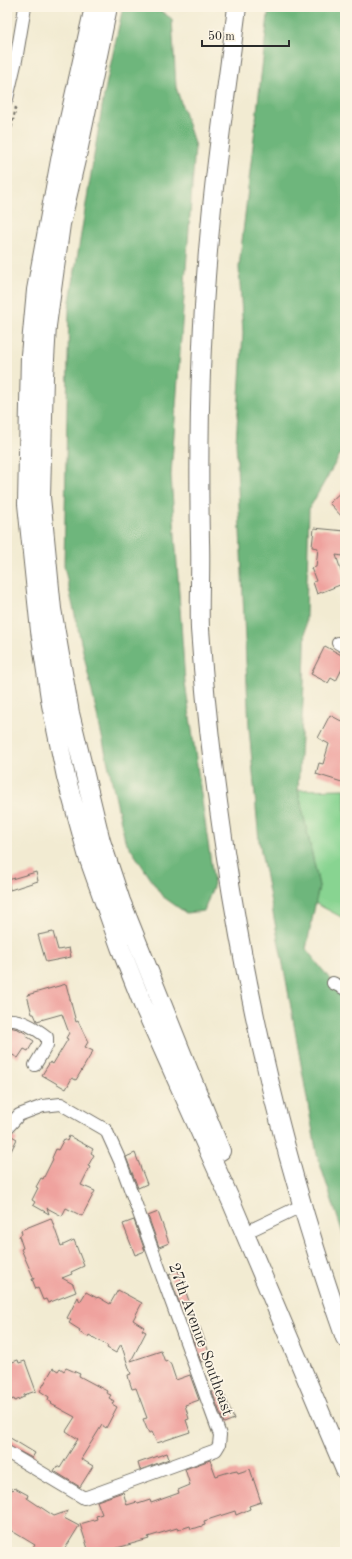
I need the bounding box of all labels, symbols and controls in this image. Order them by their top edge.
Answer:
scale bar [202,22,289,48]
text: 50 m [208,30,235,43]
street label: 27th Avenue Southeast [165,1261,235,1419]

